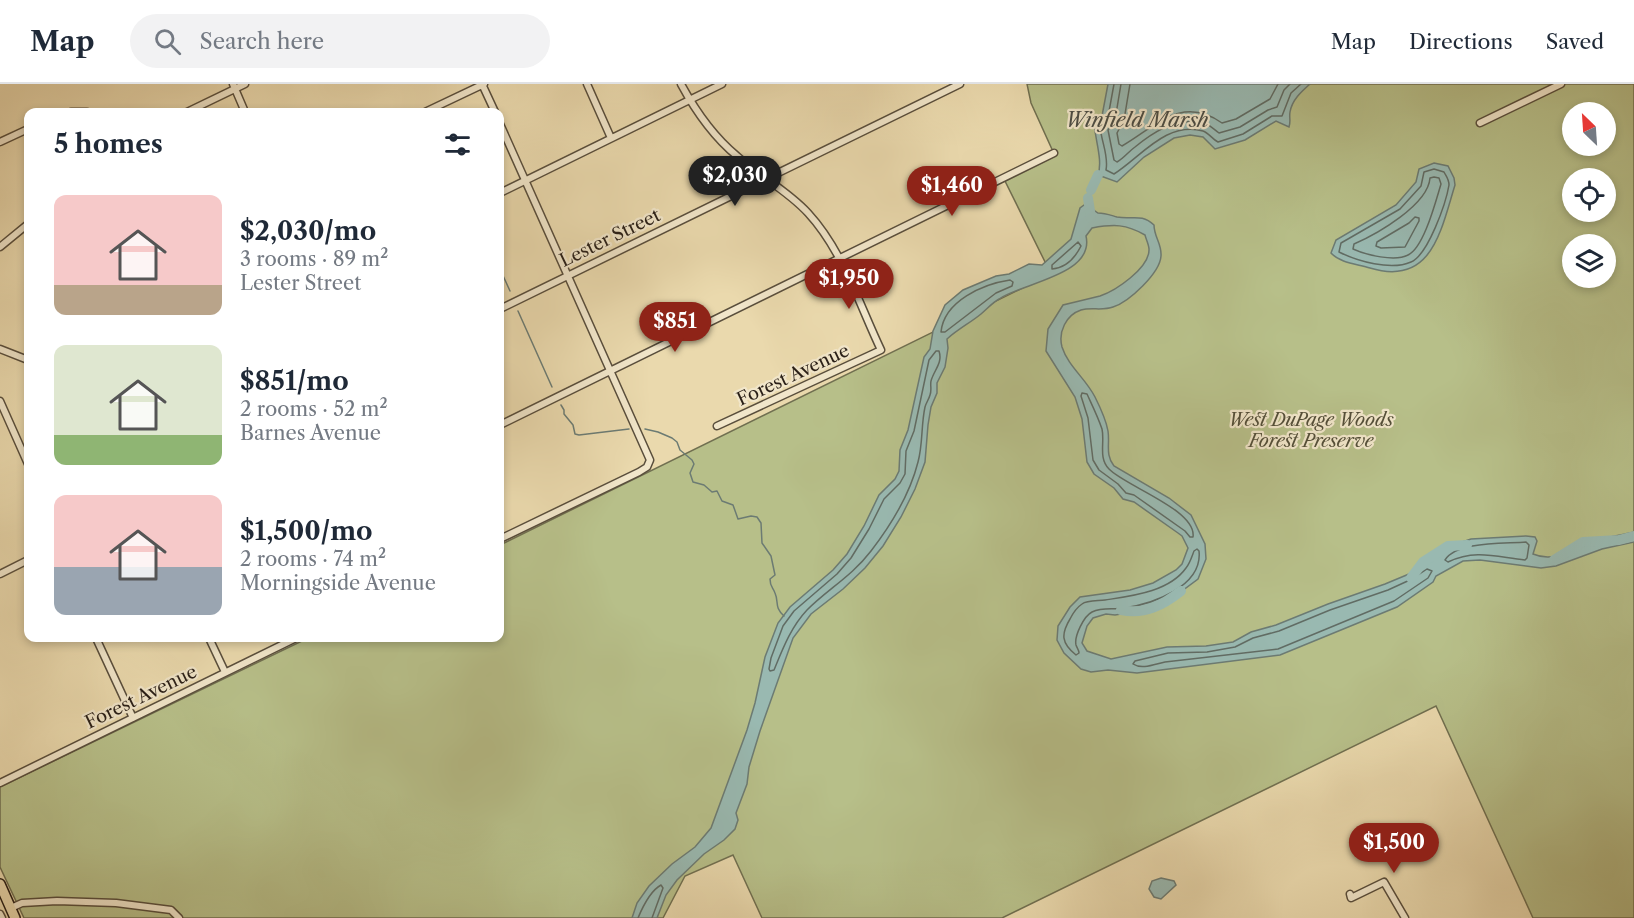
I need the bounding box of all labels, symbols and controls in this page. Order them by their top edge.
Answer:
search box [130,14,550,68]
text: Map [30,24,94,58]
icon: search [151,25,184,58]
text: Search here [199,28,324,55]
text: Map [1331,29,1376,54]
text: Directions [1409,29,1513,54]
text: Saved [1546,29,1604,54]
north arrow [1562,102,1616,156]
map controls [1562,102,1616,288]
water label: Winfield Marsh [1065,108,1209,132]
text: 5 homes [54,128,163,160]
icon: filters [441,128,474,161]
pin: $2,030 [686,156,784,207]
text: $2,030 [702,163,768,187]
pin: $1,460 [903,166,1001,217]
button: locate [1562,168,1616,222]
text: $1,460 [921,173,983,197]
street label: Lester Street [556,204,664,272]
text: $2,030/mo [240,215,376,247]
icon: home [102,219,174,291]
button: layers [1562,234,1616,288]
text: 3 rooms · 89 m² [240,247,388,271]
pin: $1,950 [800,259,898,310]
text: $1,950 [819,266,879,290]
text: Lester Street [240,271,361,295]
pin: $851 [639,302,711,353]
text: $851 [653,309,697,333]
street label: Forest Avenue [733,339,853,411]
text: $851/mo [240,365,349,397]
icon: home [102,369,174,441]
text: 2 rooms · 52 m² [240,397,388,421]
park label: West DuPage Woods Forest Preserve [1228,409,1394,452]
text: Barnes Avenue [240,421,381,445]
text: $1,500/mo [240,515,373,547]
icon: home [102,519,174,591]
text: 2 rooms · 74 m² [240,547,386,571]
text: Morningside Avenue [240,571,436,595]
street label: Forest Avenue [82,660,200,734]
pin: $1,500 [1345,823,1443,874]
text: $1,500 [1363,830,1425,854]

